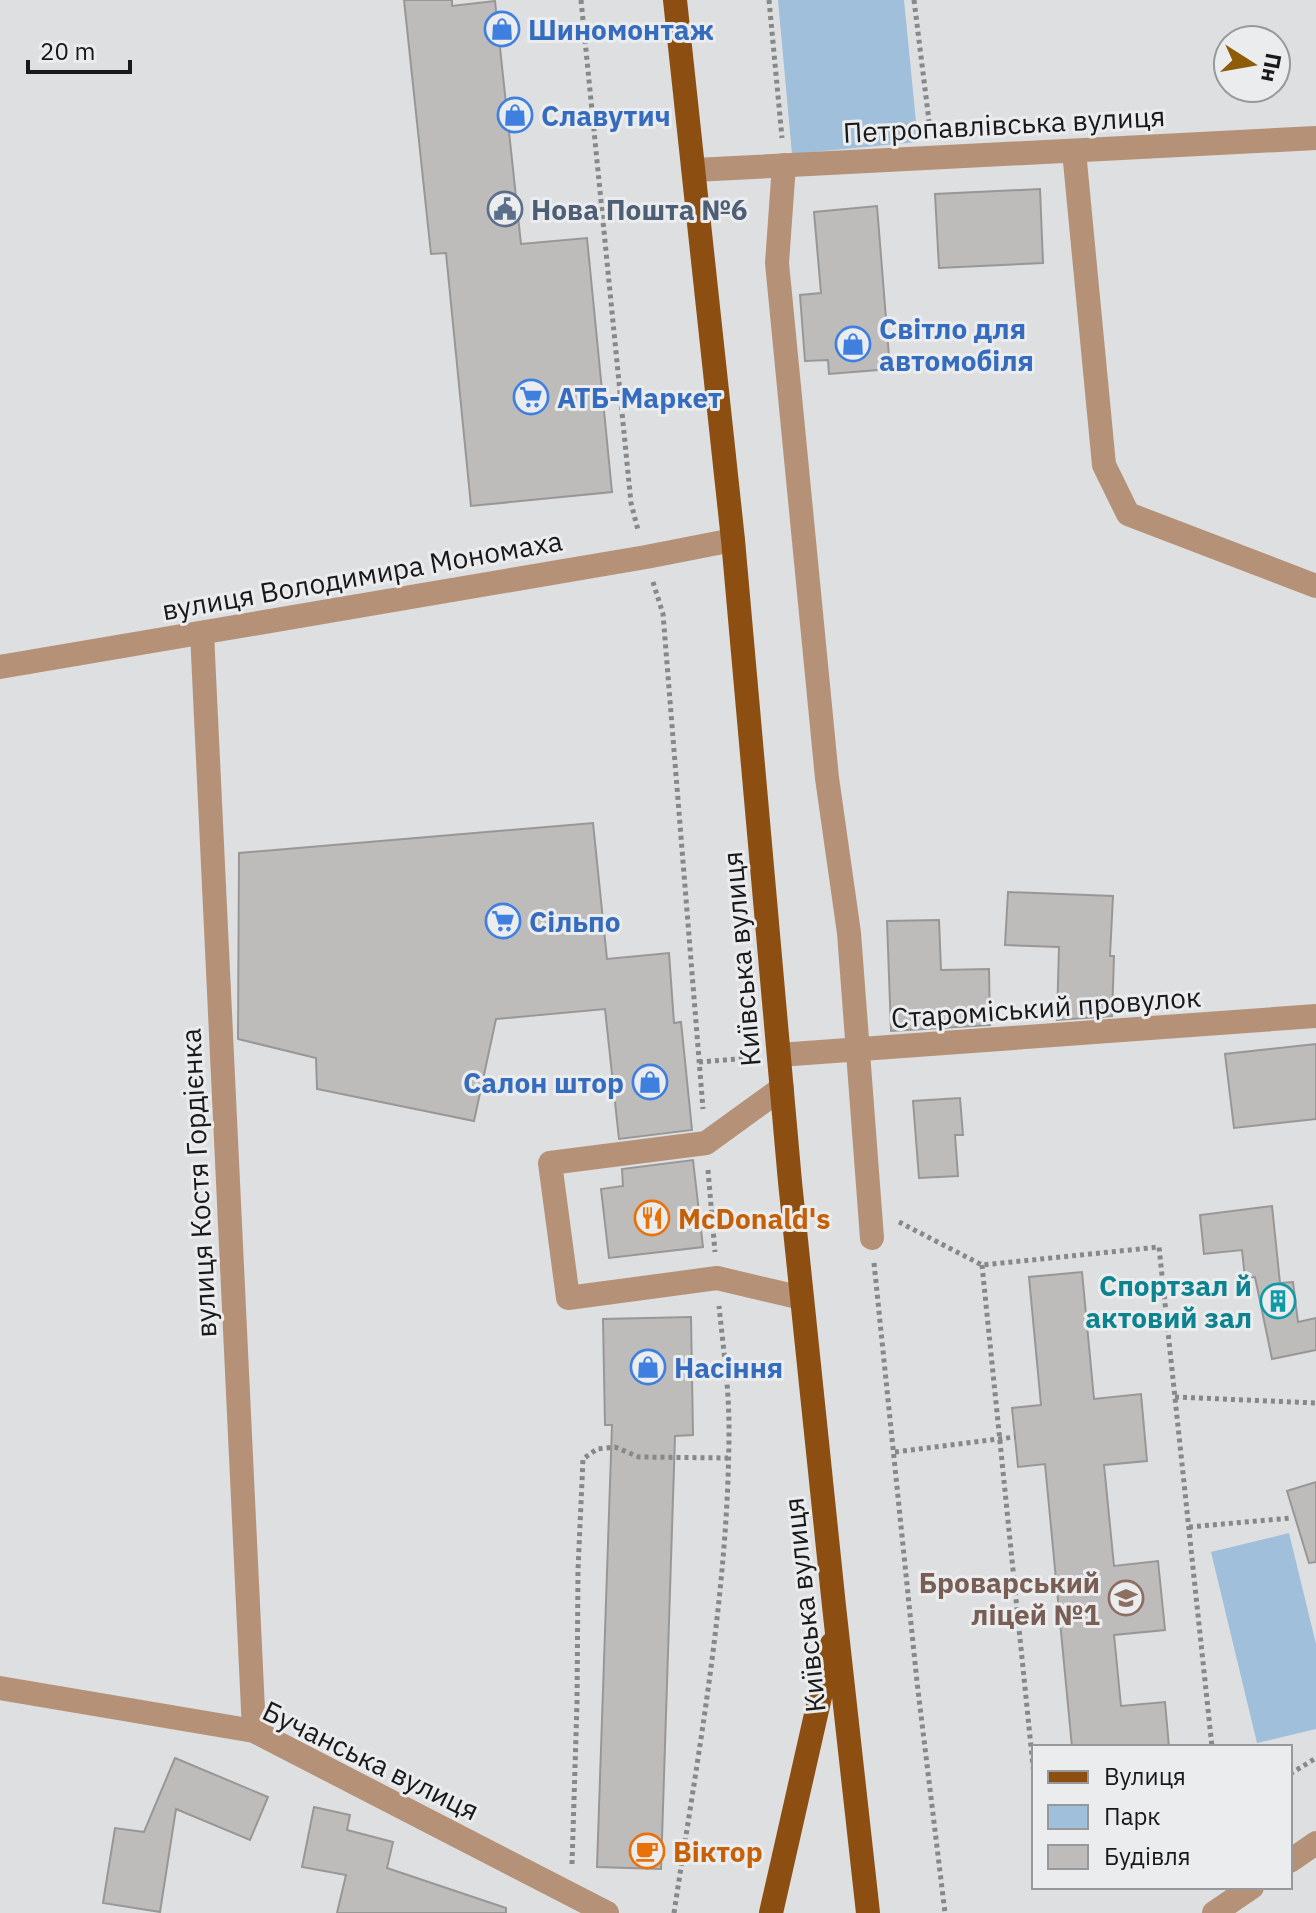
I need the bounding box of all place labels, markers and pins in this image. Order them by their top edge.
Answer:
shop icon: Шиномонтаж [483,10,521,48]
place label: Шиномонтаж [528,11,714,48]
shop icon: Славутич [496,96,534,134]
place label: Славутич [541,97,671,134]
public building icon: Нова Пошта №6 [486,190,524,228]
place label: Нова Пошта №6 [531,191,748,228]
place label: Світло для автомобіля [879,310,1034,379]
shop icon: Світло для автомобіля [834,325,872,363]
supermarket icon: АТБ-Маркет [512,378,550,416]
place label: АТБ-Маркет [557,379,722,416]
supermarket icon: Сільпо [484,902,522,940]
place label: Сільпо [529,903,621,940]
shop icon: Салон штор [631,1063,669,1101]
place label: Салон штор [463,1064,624,1101]
restaurant icon: McDonald's [633,1199,671,1237]
place label: McDonald's [678,1200,830,1237]
place label: Спортзал й актовий зал [1085,1267,1252,1336]
building icon: Спортзал й актовий зал [1259,1282,1297,1320]
shop icon: Насіння [629,1348,667,1386]
place label: Насіння [674,1349,783,1386]
place label: Броварський ліцей №1 [919,1564,1100,1633]
school or university icon: Броварський ліцей №1 [1107,1579,1145,1617]
cafe icon: Віктор [628,1832,666,1870]
place label: Віктор [673,1833,763,1870]

